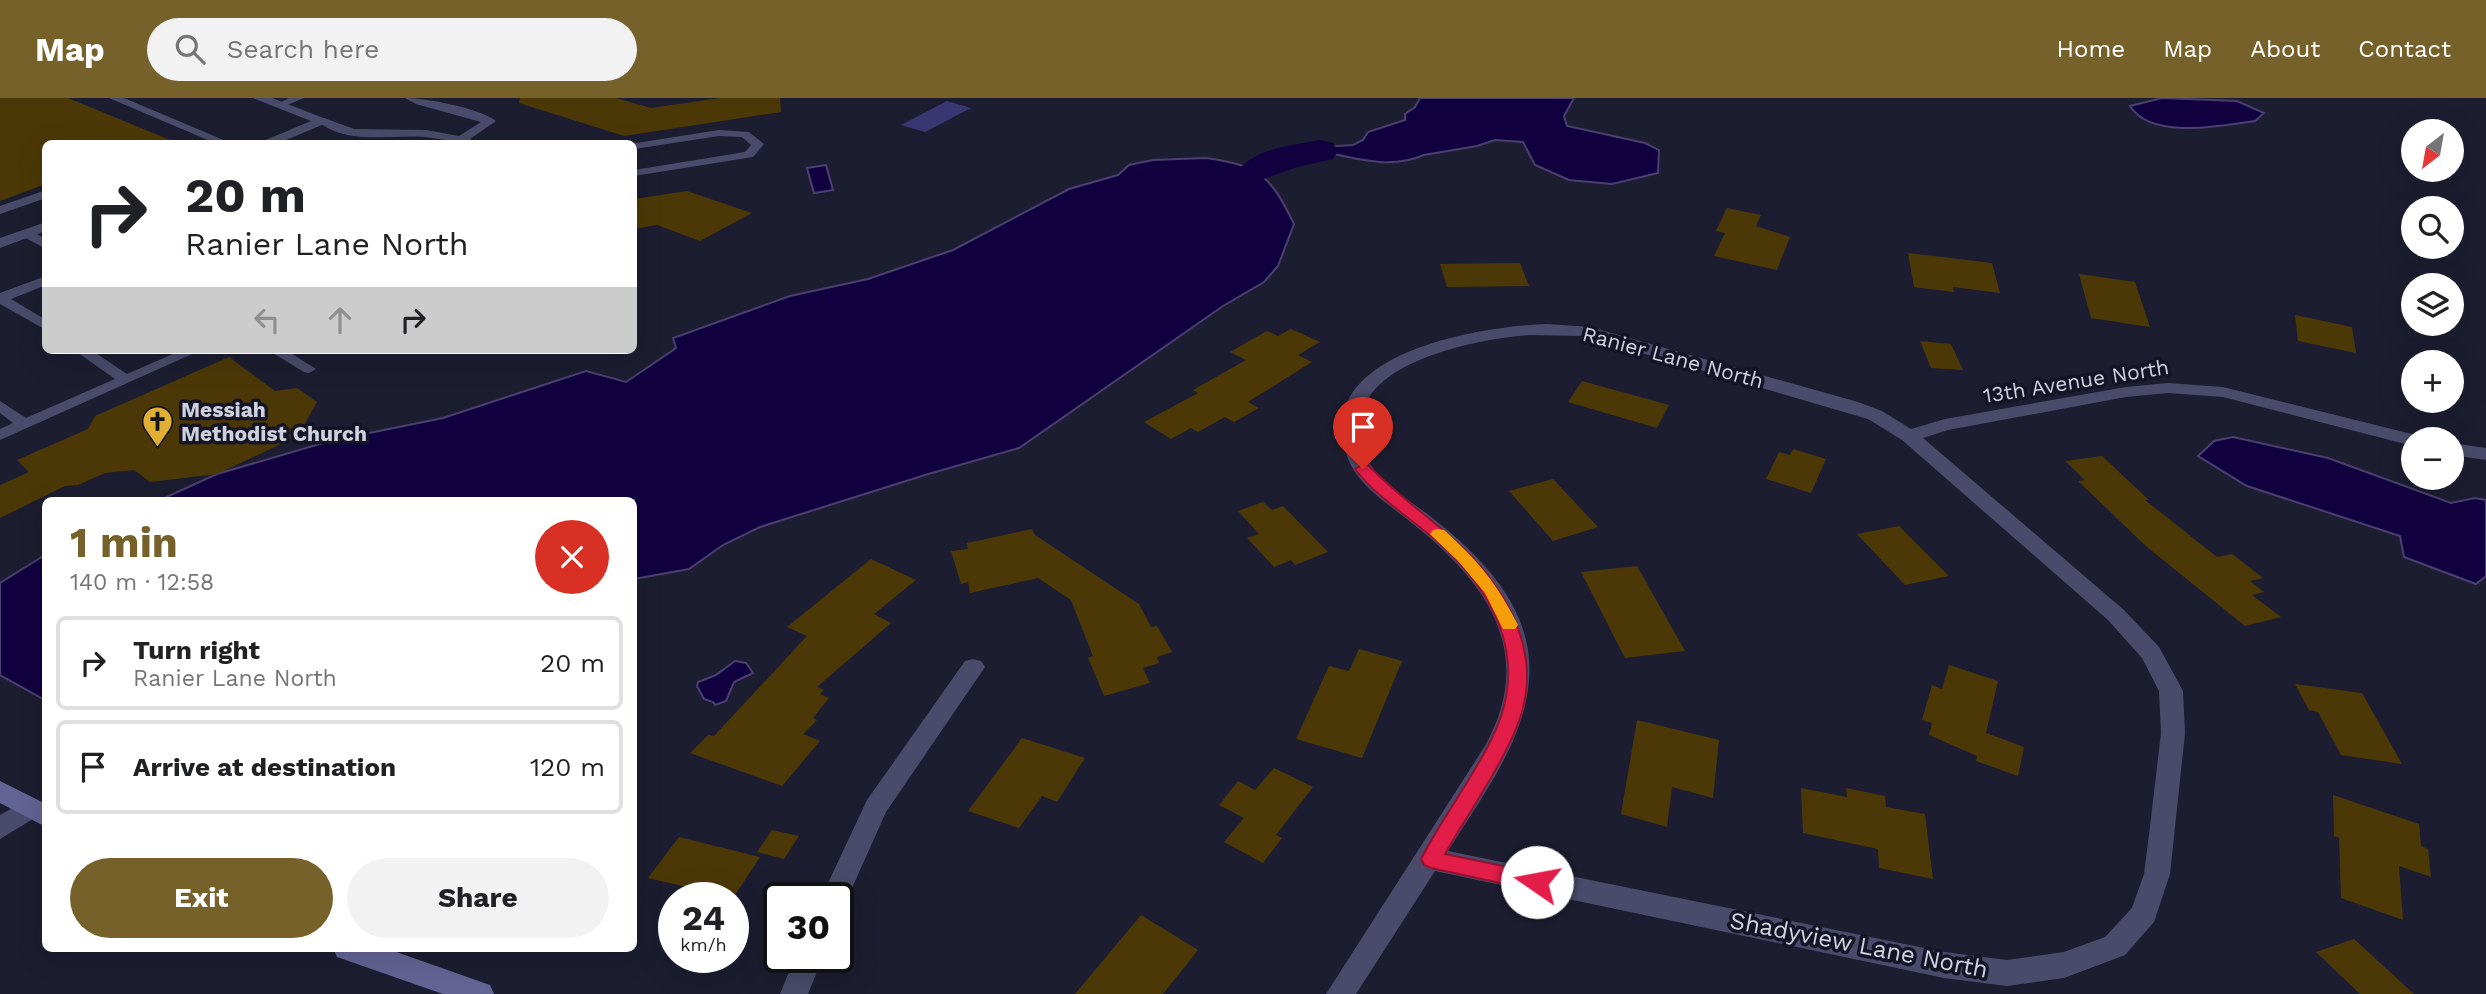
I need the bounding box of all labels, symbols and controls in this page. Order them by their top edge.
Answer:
search box [147,18,637,81]
text: Map [35,30,105,69]
icon: search [171,30,209,68]
text: Search here [227,34,379,64]
text: Home [2057,35,2125,63]
text: Map [2163,35,2212,63]
text: About [2250,35,2320,63]
text: Contact [2358,35,2451,63]
north arrow [2401,119,2464,182]
map controls [2401,119,2464,490]
text: 20 m [185,166,306,224]
icon: right [70,168,161,259]
button: search [2401,196,2464,259]
text: Ranier Lane North [185,225,469,263]
button: layers [2401,273,2464,336]
icon: left [248,301,286,339]
icon: ahead [321,301,359,339]
icon: right [394,301,432,339]
street label: Ranier Lane North [1580,321,1766,393]
button: + [2401,350,2464,413]
street label: 13th Avenue North [1981,354,2171,408]
place label: Messiah Methodist Church [181,397,367,446]
pin [1333,397,1393,469]
church icon: Messiah Methodist Church [141,404,175,448]
icon: arrive [1344,408,1382,446]
button: − [2401,427,2464,490]
text: 1 min [70,518,178,567]
button: close [535,520,609,594]
text: 140 m · 12:58 [70,569,214,596]
text: Turn right [133,635,260,665]
icon: right [74,644,112,682]
text: 20 m [540,648,605,678]
text: Ranier Lane North [133,665,337,692]
icon: arrive [74,748,112,786]
text: Arrive at destination [133,752,396,782]
text: 120 m [530,752,605,782]
position arrow [1500,845,1574,919]
button: Exit [70,858,333,938]
button: Share [347,858,609,938]
speed limit sign: 30 [763,882,854,973]
text: 24 [682,897,725,939]
street label: Shadyview Lane North [1728,906,1990,984]
text: km/h [680,934,727,955]

